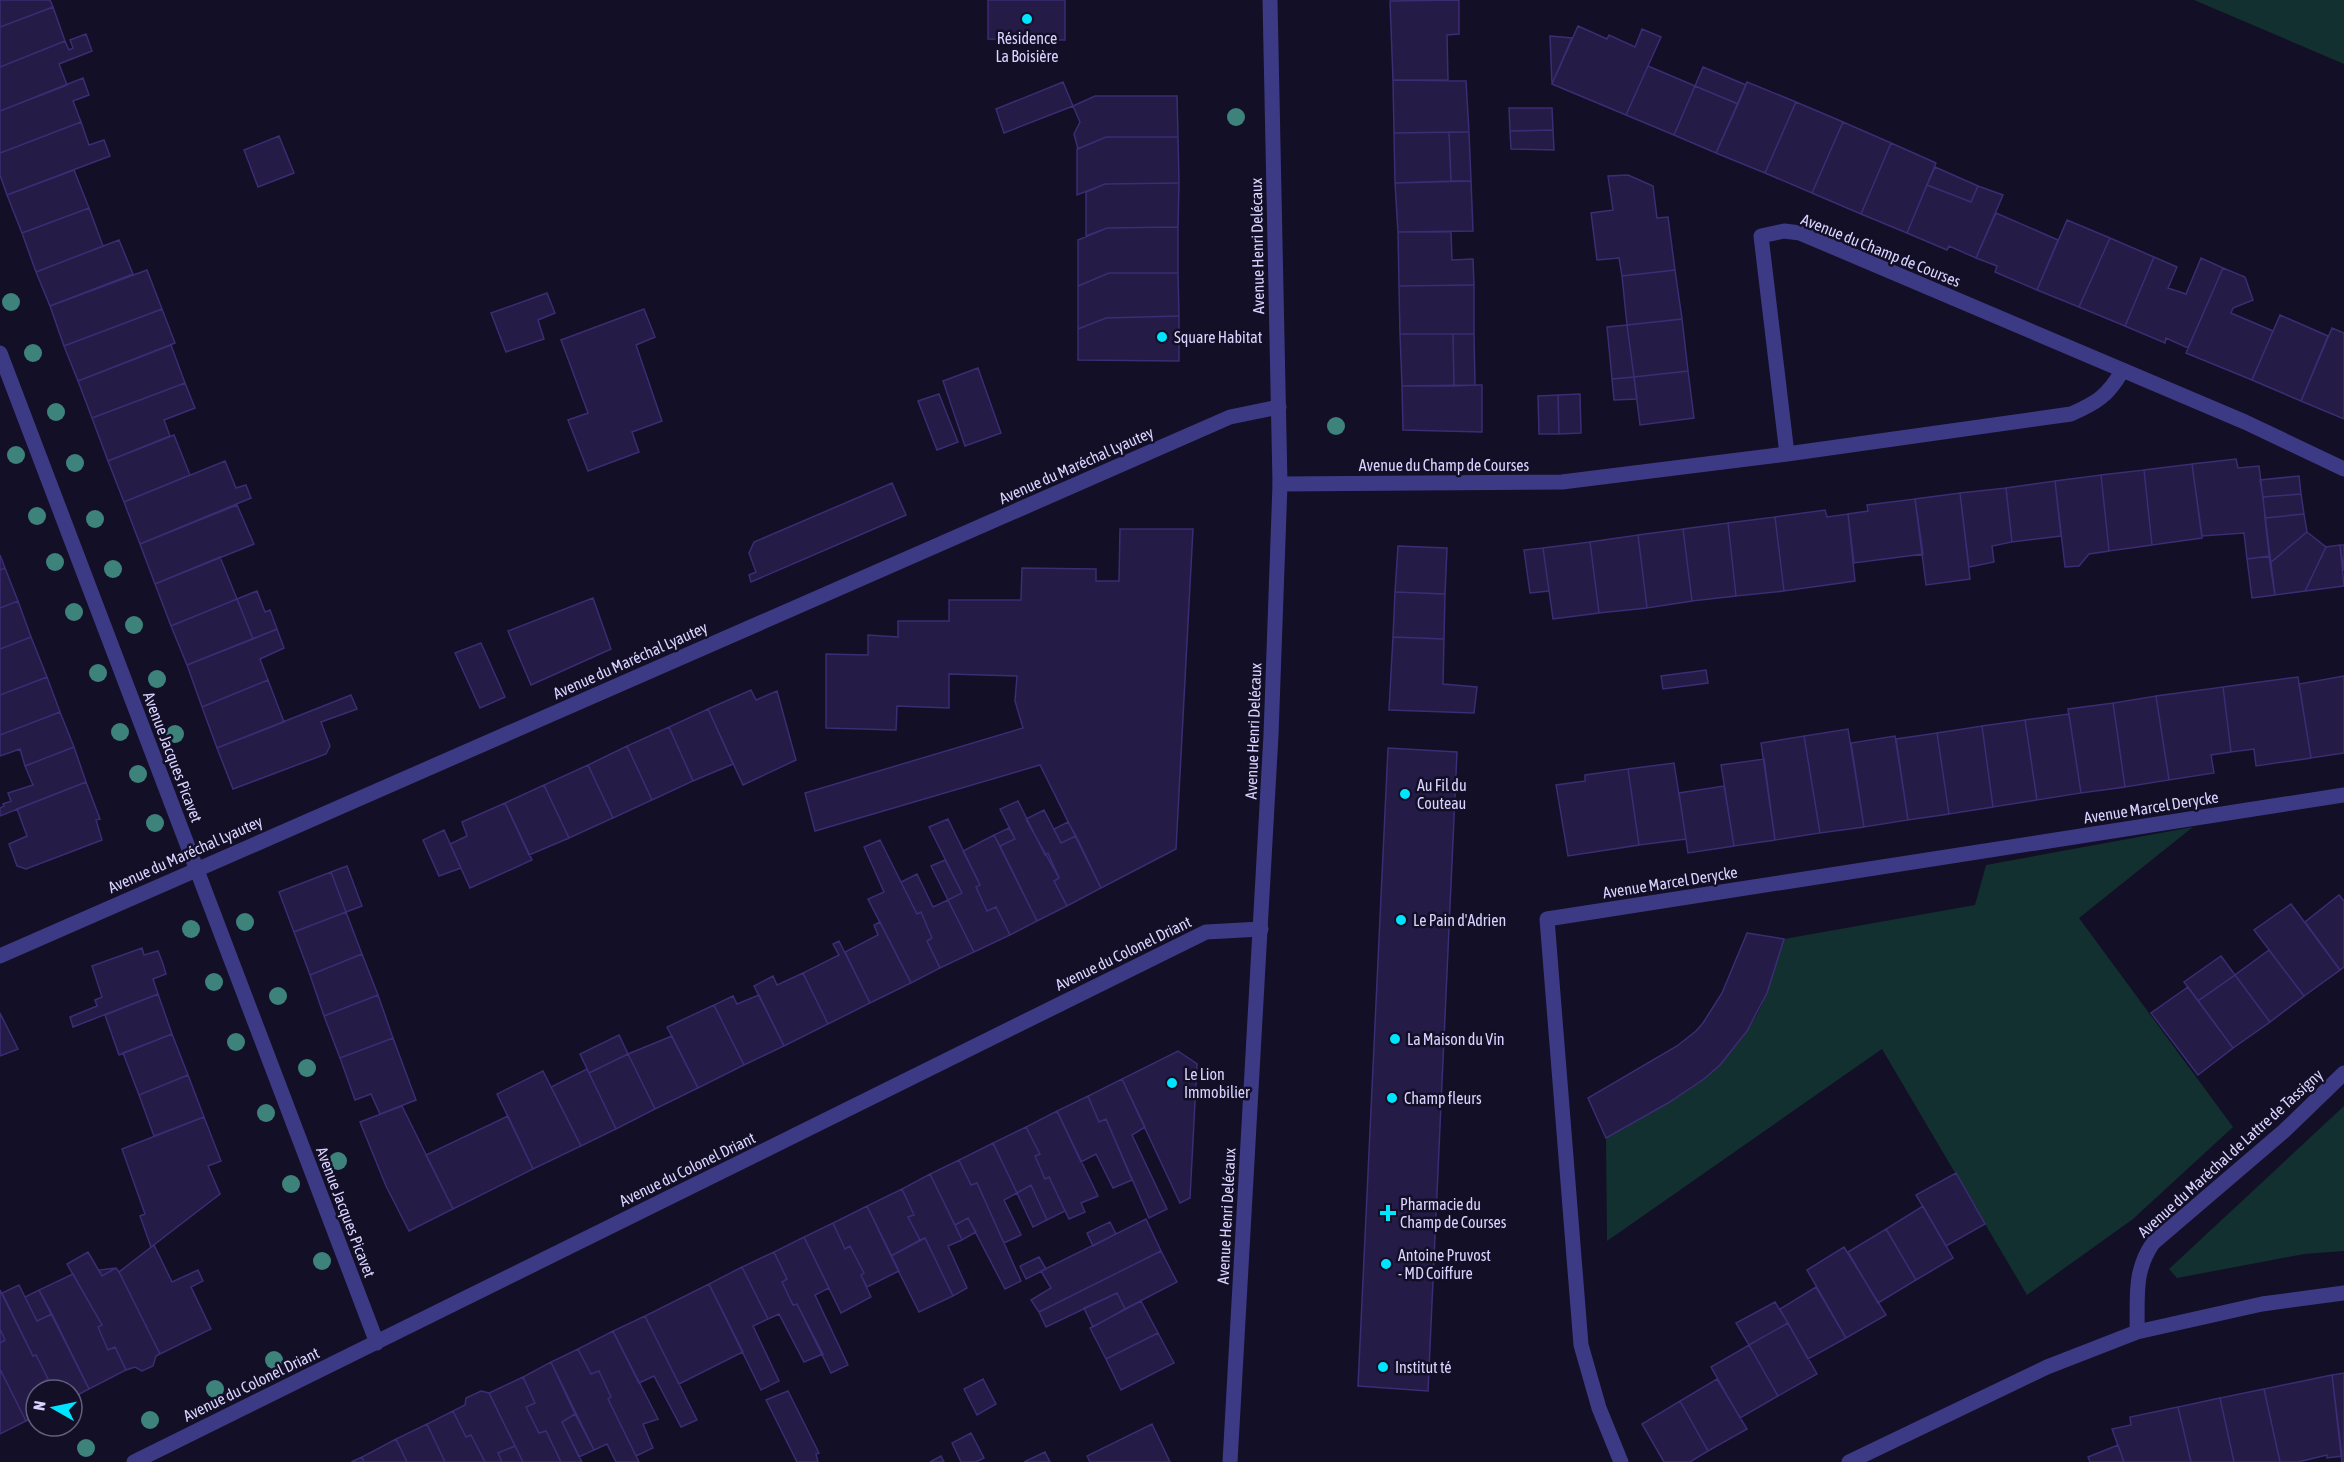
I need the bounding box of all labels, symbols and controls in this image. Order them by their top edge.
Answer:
marker: Résidence La Boisière [1020,12,1034,26]
place label: Résidence La Boisière [995,29,1059,65]
street label: Avenue Henri Delécaux [1247,177,1267,314]
street label: Avenue du Champ de Courses [1798,210,1964,291]
place label: Square Habitat [1174,328,1263,347]
marker: Square Habitat [1155,330,1169,344]
street label: Avenue du Maréchal Lyautey [996,423,1157,508]
street label: Avenue du Champ de Courses [1359,456,1530,475]
street label: Avenue du Maréchal Lyautey [550,618,711,703]
street label: Avenue Henri Delécaux [1242,662,1264,799]
street label: Avenue Jacques Picavet [139,689,206,825]
place label: Au Fil du Couteau [1417,776,1467,812]
marker: Au Fil du Couteau [1398,787,1412,801]
street label: Avenue Marcel Derycke [2082,787,2220,828]
street label: Avenue du Maréchal Lyautey [105,812,266,897]
street label: Avenue Marcel Derycke [1601,862,1739,903]
place label: Le Pain d'Adrien [1413,911,1506,929]
street label: Avenue du Colonel Driant [1052,912,1194,994]
marker: Le Pain d'Adrien [1394,913,1408,927]
place label: La Maison du Vin [1407,1030,1505,1048]
marker: La Maison du Vin [1388,1032,1402,1046]
place label: Le Lion Immobilier [1184,1065,1250,1101]
street label: Avenue du Maréchal de Lattre de Tassigny [2134,1065,2327,1241]
marker: Le Lion Immobilier [1165,1076,1179,1090]
place label: Champ fleurs [1404,1089,1482,1108]
marker: Champ fleurs [1385,1091,1399,1105]
street label: Avenue du Colonel Driant [616,1128,758,1210]
street label: Avenue Jacques Picavet [312,1144,379,1280]
street label: Avenue Henri Delécaux [1213,1147,1239,1285]
place label: Pharmacie du Champ de Courses [1400,1195,1507,1232]
marker: Pharmacie du Champ de Courses [1381,1206,1395,1220]
place label: Antoine Pruvost - MD Coiffure [1398,1246,1491,1282]
marker: Antoine Pruvost - MD Coiffure [1379,1257,1393,1271]
street label: Avenue du Colonel Driant [180,1343,322,1425]
place label: Institut té [1395,1358,1452,1376]
marker: Institut té [1376,1360,1390,1374]
north arrow [24,1378,84,1438]
text: N [30,1400,49,1412]

